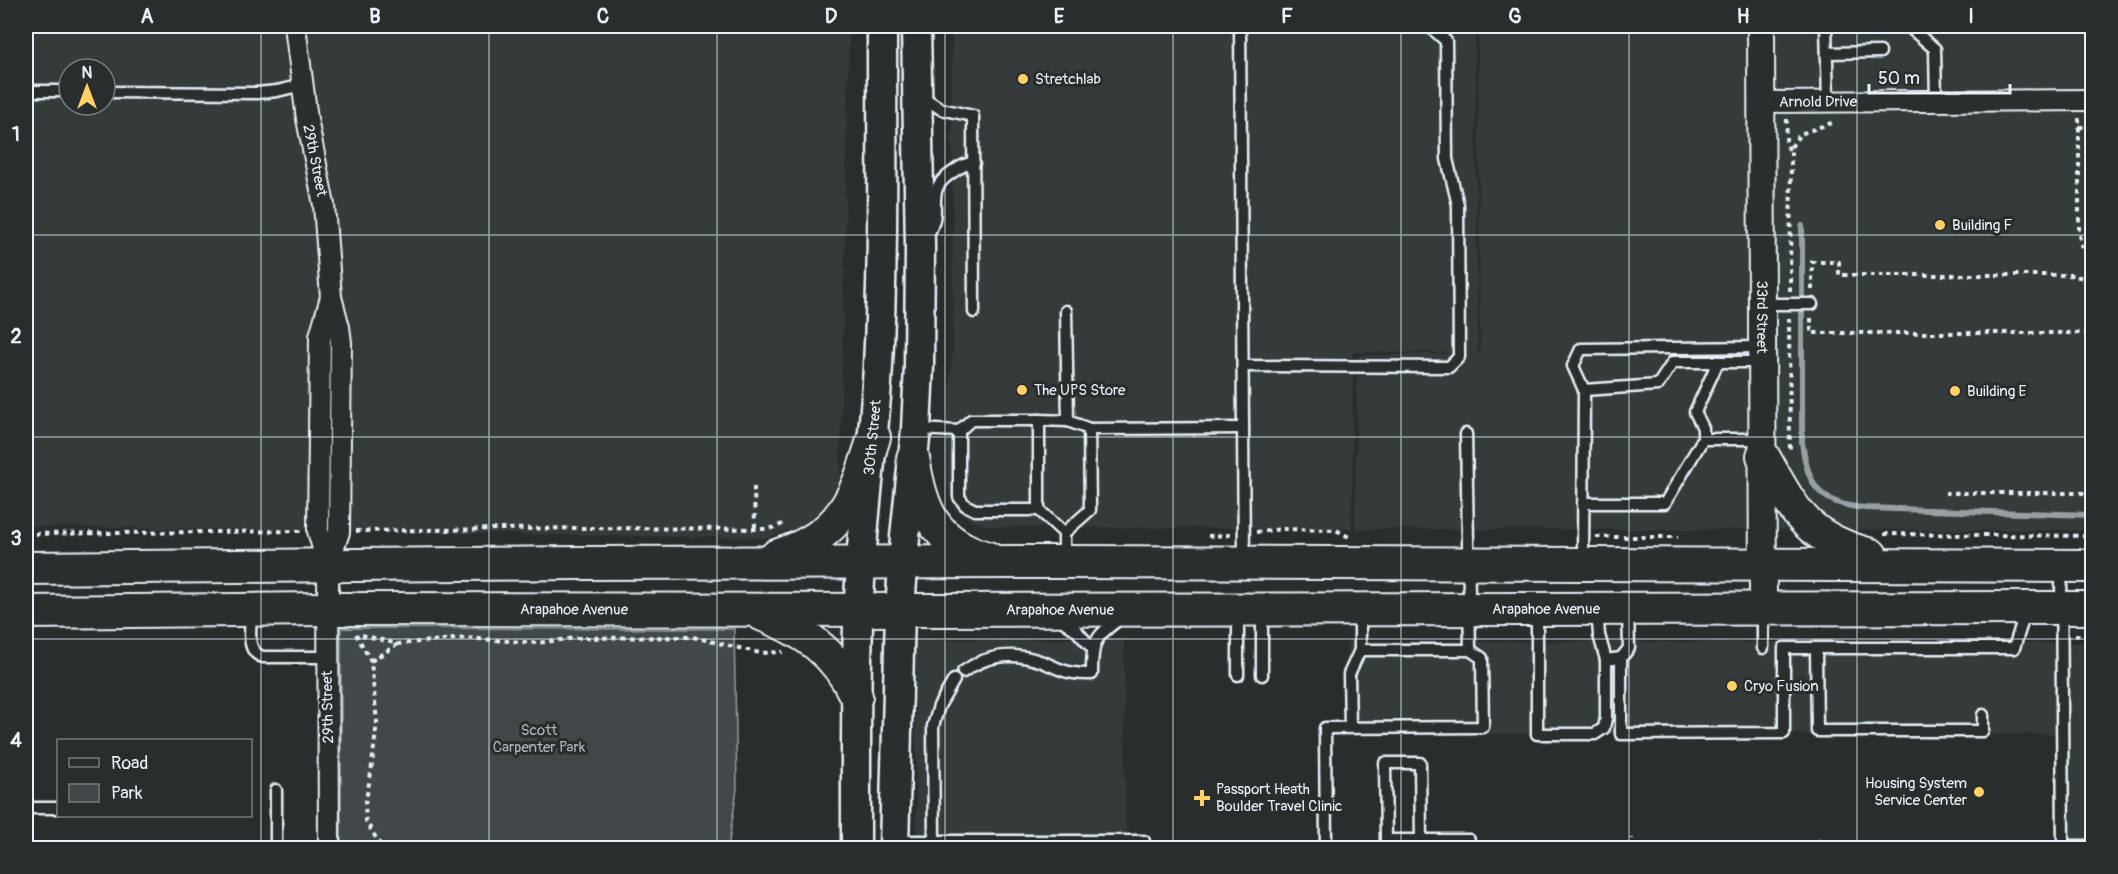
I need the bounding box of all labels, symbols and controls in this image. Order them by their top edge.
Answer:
text: A [141,4,154,29]
text: B [369,4,381,29]
text: C [597,4,609,29]
text: D [825,4,838,29]
text: E [1054,4,1065,29]
text: F [1281,4,1293,29]
text: G [1508,4,1522,29]
text: H [1737,4,1750,29]
text: I [1968,4,1974,29]
north arrow [57,57,117,117]
scale bar [1869,57,2010,95]
text: N [82,63,93,83]
text: 50 m [1878,67,1920,90]
place label: Stretchlab [1035,70,1101,89]
marker: Stretchlab [1016,72,1030,86]
street label: Arnold Drive [1779,92,1858,111]
text: 1 [12,122,20,147]
street label: 29th Street [299,123,332,199]
place label: Building F [1952,216,2012,235]
marker: Building F [1933,218,1947,232]
street label: 33rd Street [1752,280,1772,355]
text: 2 [10,324,22,349]
place label: The UPS Store [1034,381,1126,400]
place label: Building E [1967,382,2026,401]
marker: The UPS Store [1015,383,1029,397]
marker: Building E [1948,384,1962,398]
street label: 30th Street [859,398,885,476]
text: 3 [10,526,22,551]
street label: Arapahoe Avenue [1492,599,1601,619]
street label: Arapahoe Avenue [520,600,629,619]
street label: Arapahoe Avenue [1006,600,1115,619]
street label: 29th Street [318,669,338,744]
place label: Cryo Fusion [1744,677,1819,696]
marker: Cryo Fusion [1725,679,1739,693]
park label: Scott Carpenter Park [493,721,586,757]
text: 4 [10,728,22,753]
legend [57,739,252,817]
text: Road [111,752,148,775]
place label: Housing System Service Center [1865,774,1968,810]
place label: Passport Heath Boulder Travel Clinic [1216,780,1343,816]
text: Park [111,782,143,805]
marker: Housing System Service Center [1972,785,1986,799]
marker: Passport Heath Boulder Travel Clinic [1193,789,1211,807]

